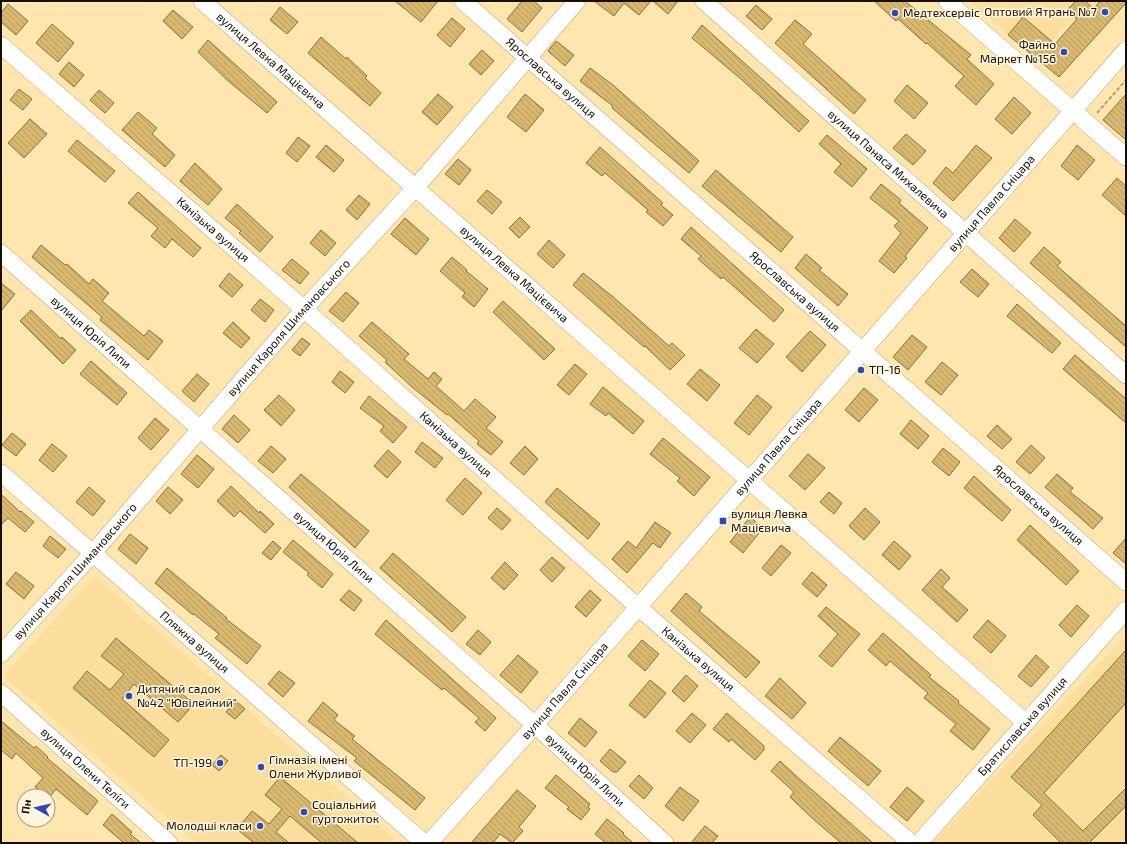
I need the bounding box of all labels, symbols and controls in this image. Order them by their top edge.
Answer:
place label: Оптовий Ятрань №7 [984,4,1097,18]
place label: Медтехсервіс [903,5,980,19]
marker: Оптовий Ятрань №7 [1100,7,1110,17]
marker: Медтехсервіс [890,8,900,18]
street label: вулиця Левка Мацієвича [214,9,328,111]
street label: Ярославська вулиця [504,34,600,121]
place label: Файно Маркет №156 [980,37,1056,65]
marker: Файно Маркет №156 [1059,47,1069,57]
street label: вулиця Панаса Михалевича [825,106,952,221]
street label: вулиця Павла Сніцара [945,151,1037,254]
street label: Канізька вулиця [174,193,253,264]
street label: вулиця Левка Мацієвича [458,222,572,325]
street label: Ярославська вулиця [747,248,843,334]
street label: вулиця Кароля Шимановського [224,256,352,399]
street label: вулиця Юрія Липи [49,293,134,371]
place label: ТП-16 [869,362,901,376]
marker: ТП-16 [856,365,866,375]
street label: вулиця Павла Сніцара [731,395,824,498]
street label: Канізька вулиця [417,408,495,479]
street label: Ярославська вулиця [991,461,1087,548]
street label: вулиця Кароля Шимановського [10,500,139,642]
place label: вулиця Левка Мацієвича [731,506,808,534]
street label: вулиця Юрія Липи [292,507,377,585]
marker: вулиця Левка Мацієвича [718,516,728,526]
street label: Пляжна вулиця [158,608,232,675]
street label: Канізька вулиця [660,623,738,694]
street label: вулиця Павла Сніцара [518,639,610,741]
street label: Братиславська вулиця [974,673,1069,778]
place label: Дитячий садок №42 "Ювілейний" [137,681,237,709]
marker: Дитячий садок №42 "Ювілейний" [124,691,134,701]
street label: вулиця Олени Теліги [38,724,134,811]
street label: вулиця Юрія Липи [543,730,628,809]
place label: Гімназія імені Олени Журливої [269,752,362,781]
place label: ТП-199 [173,755,212,769]
marker: ТП-199 [215,758,225,768]
marker: Гімназія імені Олени Журливої [256,762,266,772]
north arrow [16,788,56,828]
place label: Соціальний гуртожиток [312,797,380,826]
text: Пн [18,799,33,815]
marker: Соціальний гуртожиток [299,807,309,817]
place label: Молодші класи [166,818,252,832]
marker: Молодші класи [255,821,265,831]

